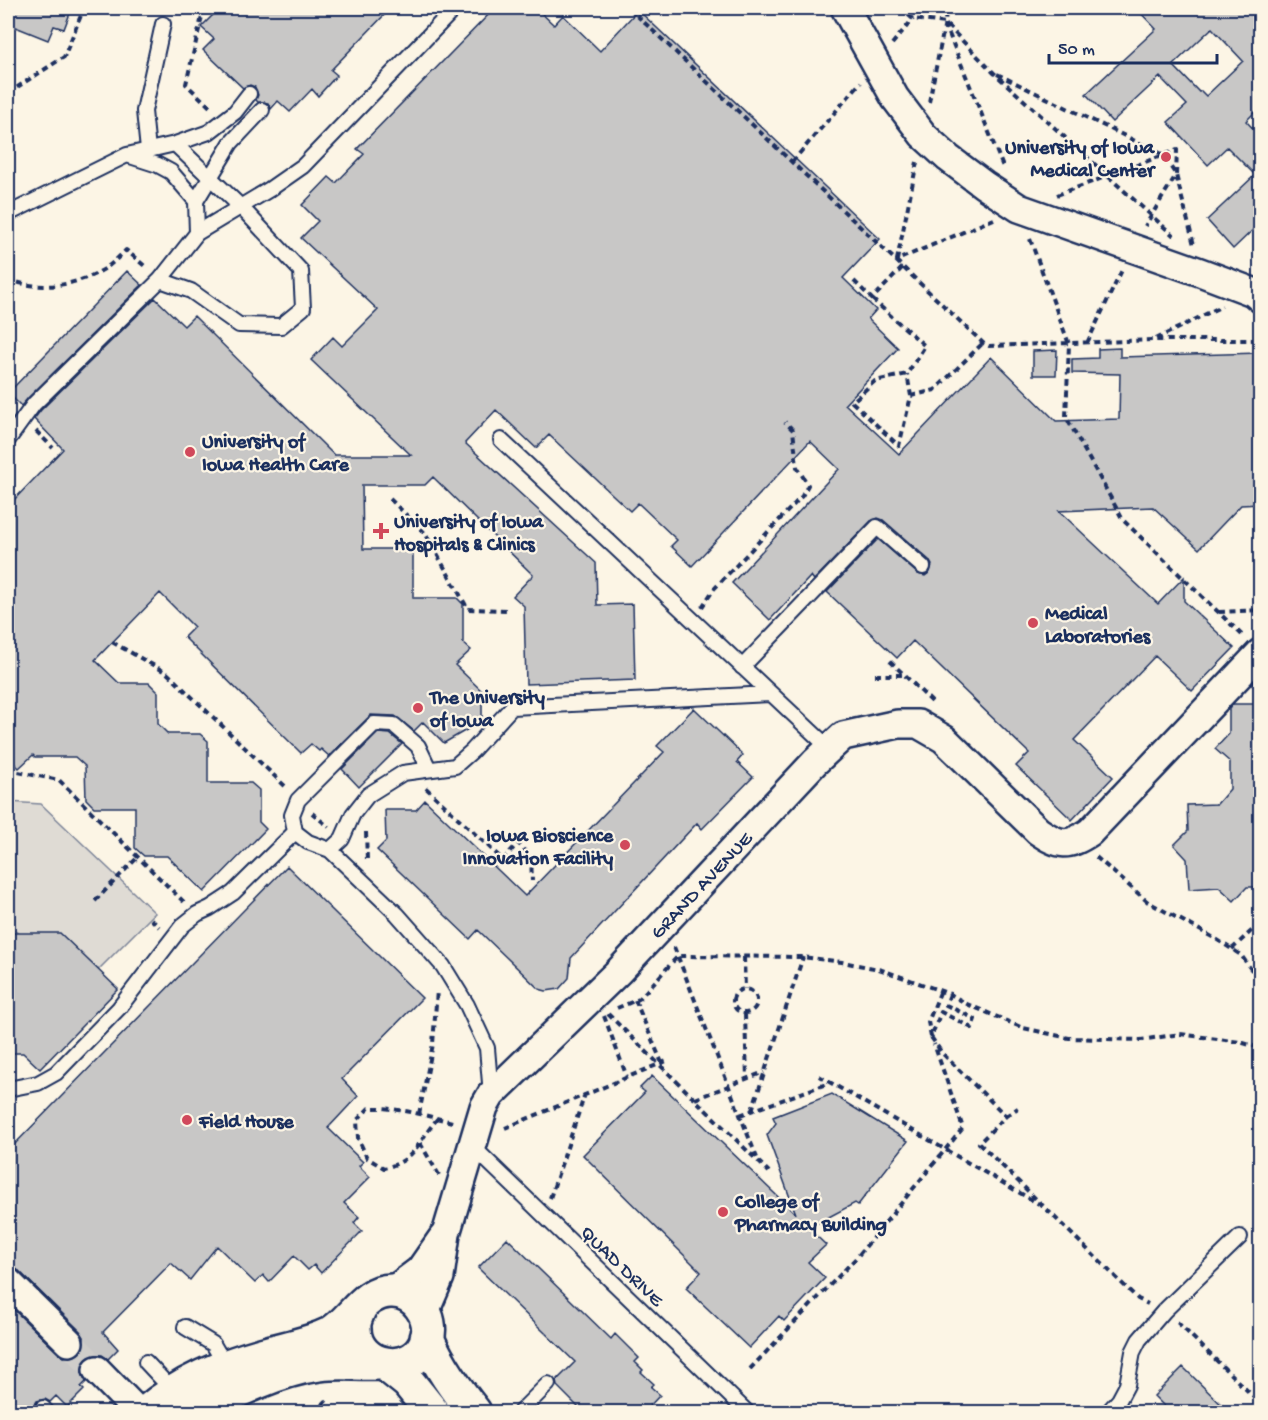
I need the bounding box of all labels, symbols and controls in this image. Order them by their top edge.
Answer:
scale bar [1049,27,1217,65]
text: 50 m [1058,40,1095,61]
place label: University of Iowa Medical Center [1005,138,1156,184]
marker: University of Iowa Medical Center [1159,150,1173,164]
place label: University of Iowa Health Care [202,432,349,478]
marker: University of Iowa Health Care [183,445,197,459]
place label: University of Iowa Hospitals & Clinics [394,512,544,558]
marker: University of Iowa Hospitals & Clinics [372,522,390,540]
place label: Medical Laboratories [1045,604,1152,650]
marker: Medical Laboratories [1026,616,1040,630]
place label: The University of Iowa [428,688,545,734]
marker: The University of Iowa [411,701,425,715]
place label: Iowa Bioscience Innovation Facility [463,826,614,872]
street label: GRAND AVENUE [647,827,760,945]
marker: Iowa Bioscience Innovation Facility [618,838,632,852]
place label: Field House [198,1112,294,1135]
marker: Field House [180,1113,194,1127]
place label: College of Pharmacy Building [734,1192,887,1238]
marker: College of Pharmacy Building [716,1205,730,1219]
street label: QUAD DRIVE [574,1222,668,1314]

